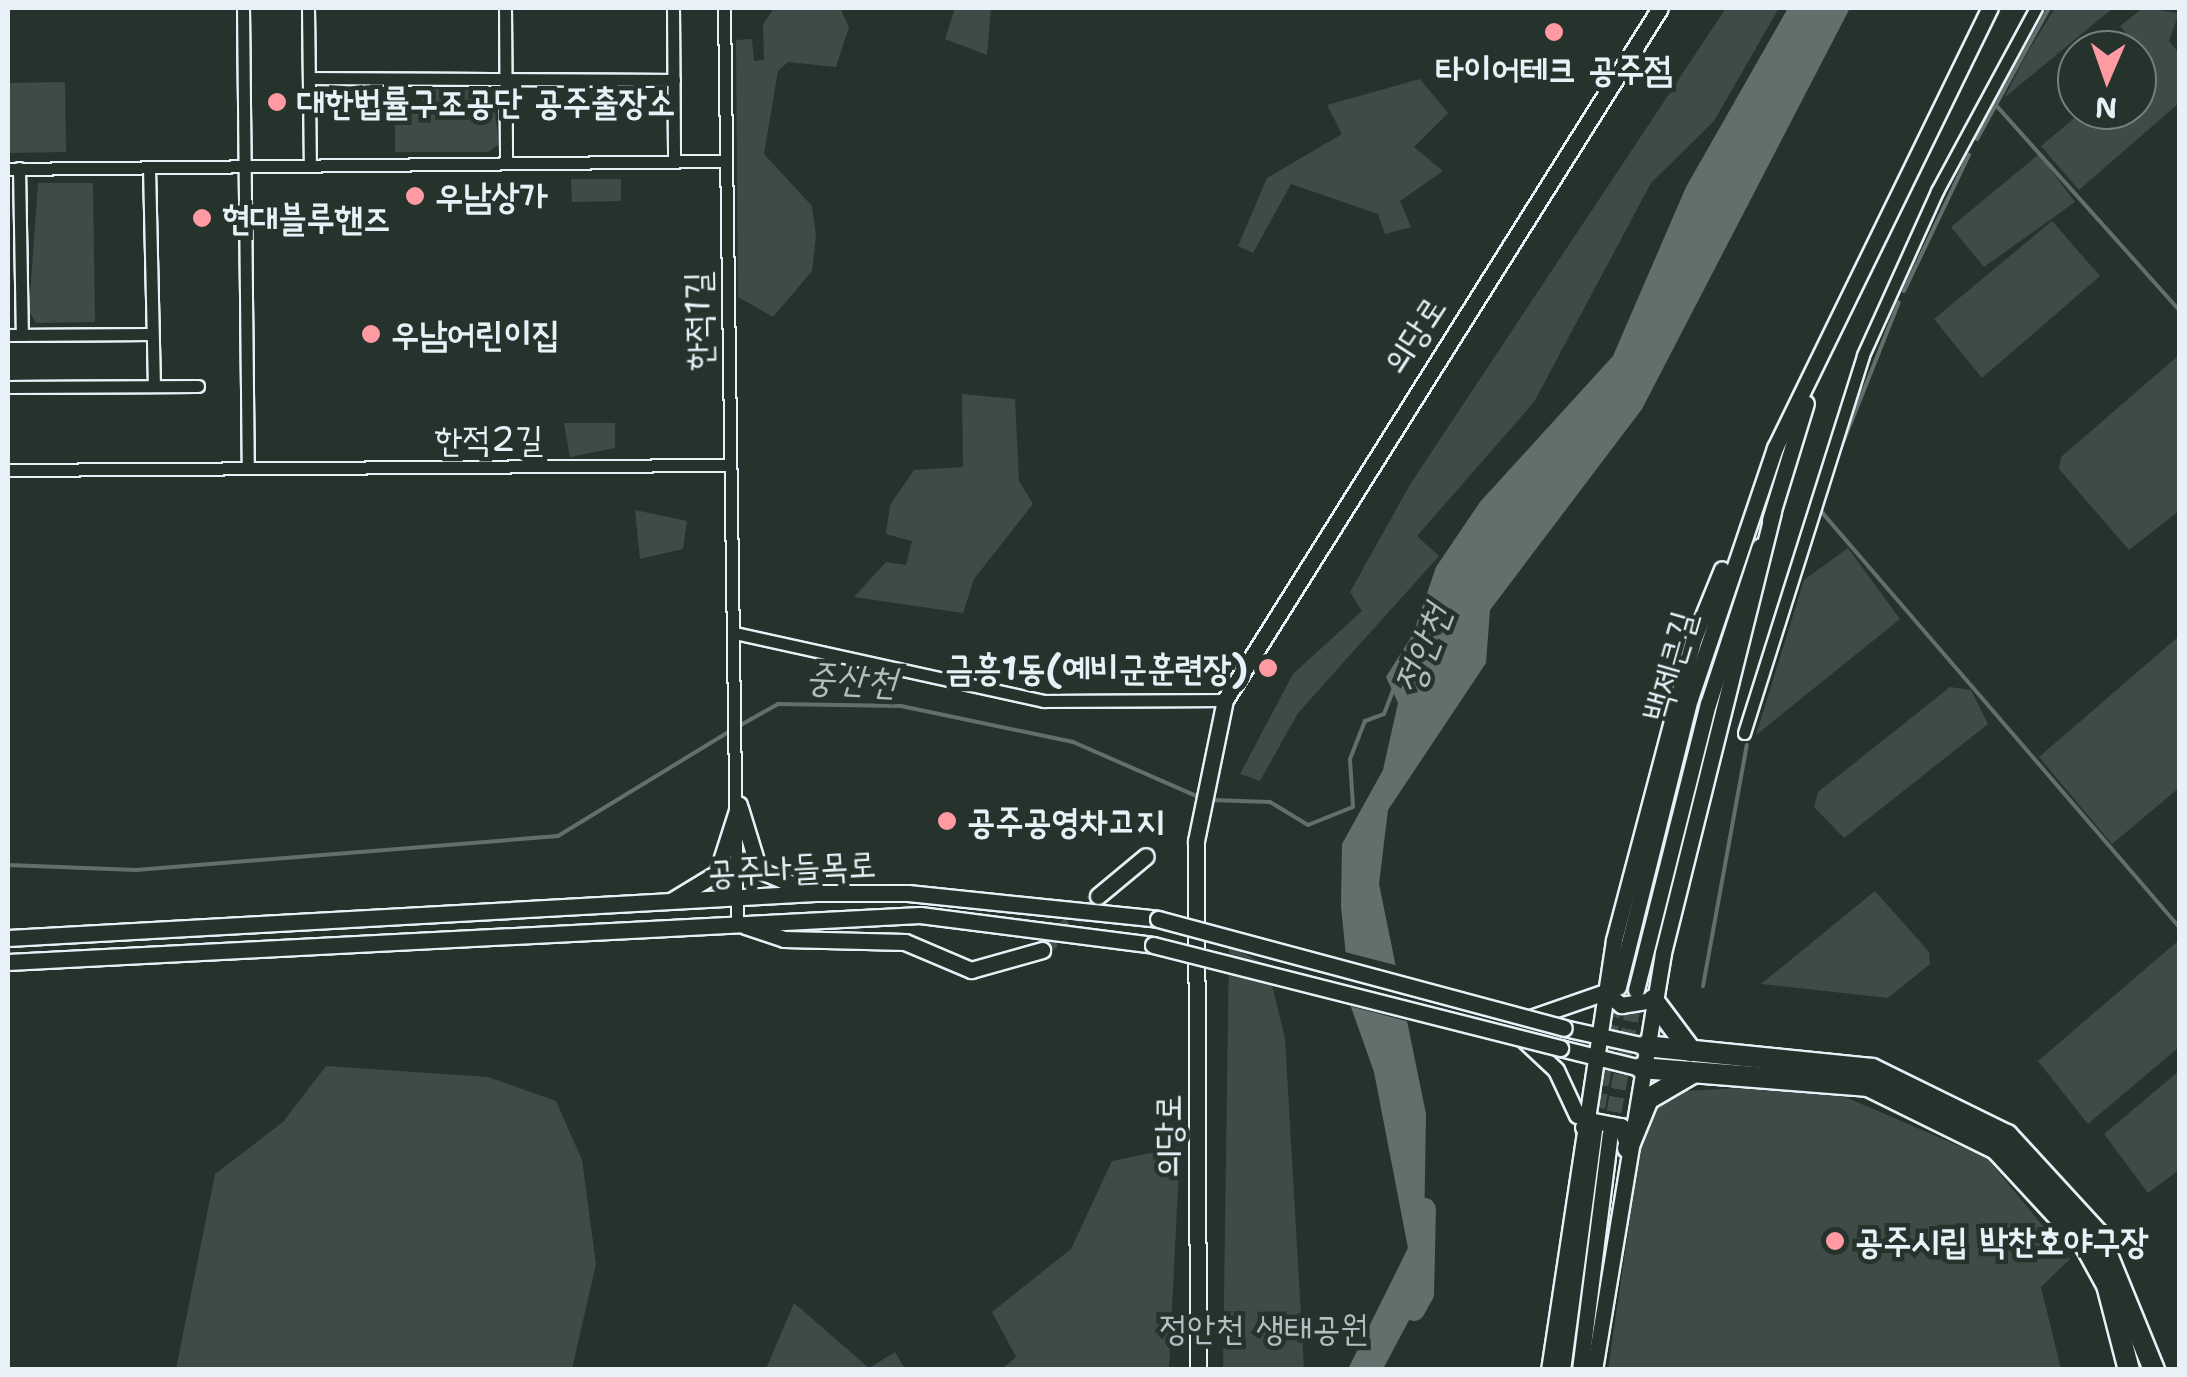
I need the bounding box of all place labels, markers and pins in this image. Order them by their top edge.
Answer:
marker: 타이어테크 공주점 [1543,21,1565,43]
place label: 타이어테크 공주점 [1435,48,1673,90]
place label: 대한법률구조공단 공주출장소 [297,81,675,123]
marker: 대한법률구조공단 공주출장소 [266,91,288,113]
place label: 우남상가 [435,175,548,217]
marker: 우남상가 [404,185,426,207]
place label: 현대블루핸즈 [222,197,391,239]
marker: 현대블루핸즈 [191,207,213,229]
place label: 우남어린이집 [391,313,560,355]
marker: 우남어린이집 [360,323,382,345]
place label: 금흥1동(예비군훈련장) [945,647,1248,689]
marker: 금흥1동(예비군훈련장) [1257,657,1279,679]
place label: 공주공영차고지 [967,800,1164,842]
marker: 공주공영차고지 [936,810,958,832]
place label: 공주시립 박찬호야구장 [1855,1220,2149,1262]
marker: 공주시립 박찬호야구장 [1824,1230,1846,1252]

